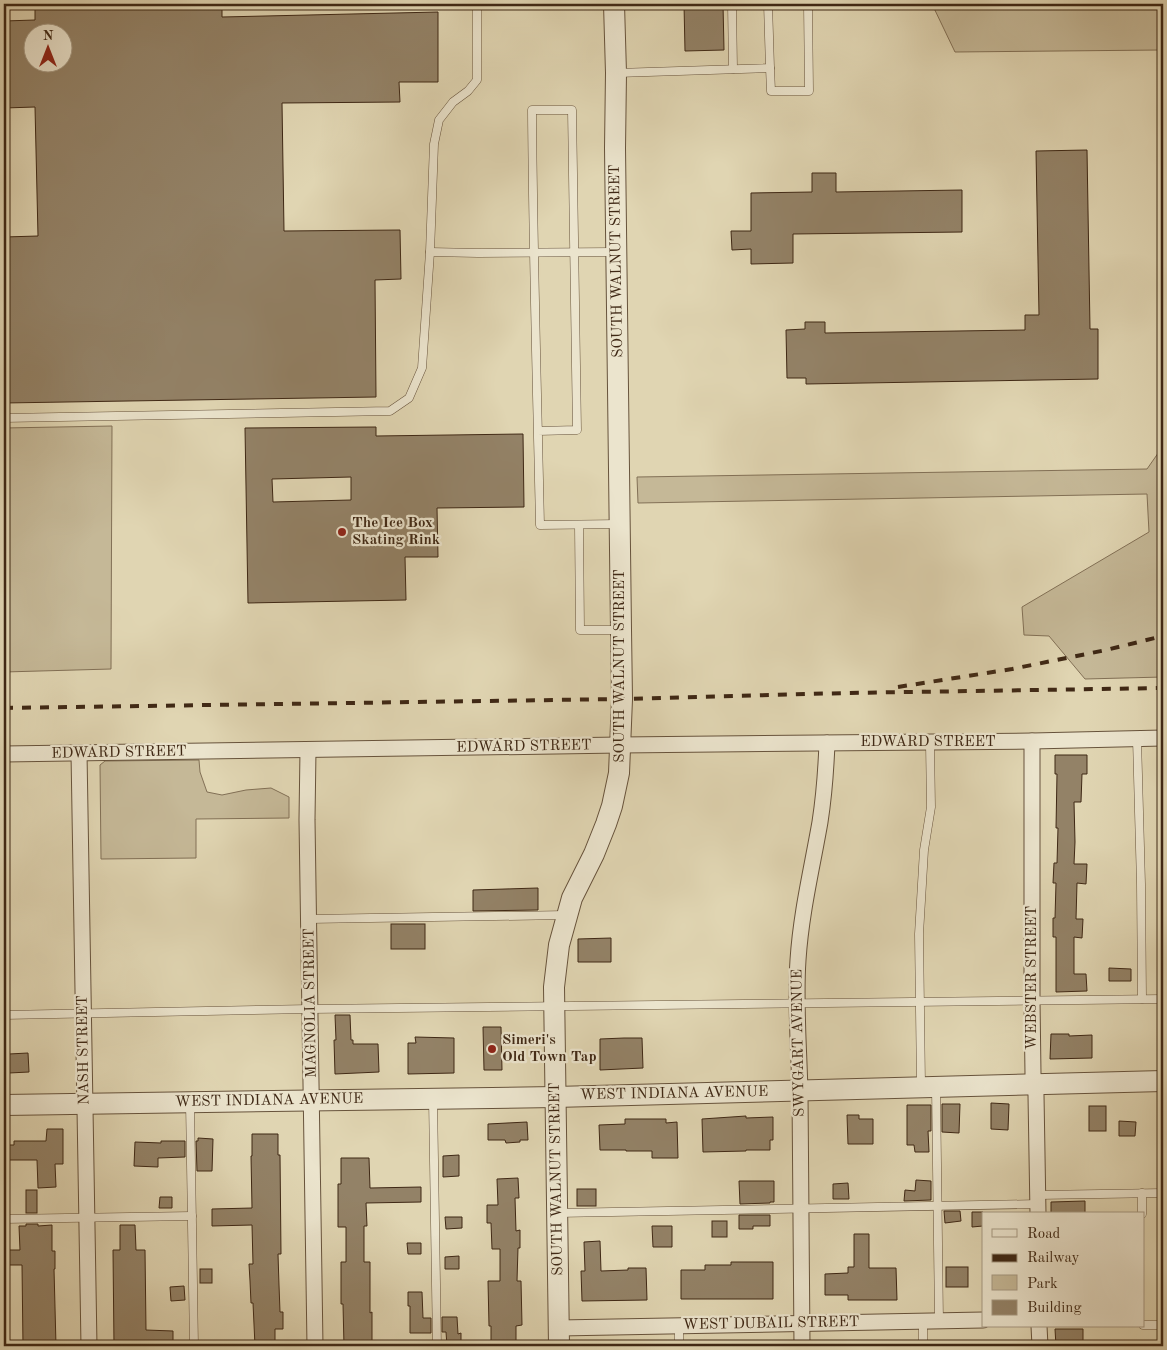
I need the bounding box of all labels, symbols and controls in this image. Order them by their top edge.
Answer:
north arrow [22,22,72,72]
text: N [43,29,54,43]
street label: SOUTH WALNUT STREET [608,164,626,358]
place label: The Ice Box Skating Rink [352,516,441,548]
marker: The Ice Box Skating Rink [336,526,348,538]
street label: SOUTH WALNUT STREET [613,569,628,763]
street label: EDWARD STREET [860,735,996,750]
street label: EDWARD STREET [456,738,592,756]
street label: EDWARD STREET [51,744,187,762]
street label: WEBSTER STREET [1025,906,1040,1050]
street label: MAGNOLIA STREET [302,928,320,1078]
street label: SWYGART AVENUE [790,969,808,1117]
street label: NASH STREET [76,995,92,1105]
place label: Simeri's Old Town Tap [502,1033,597,1065]
marker: Simeri's Old Town Tap [486,1043,498,1055]
street label: SOUTH WALNUT STREET [548,1082,566,1276]
street label: WEST INDIANA AVENUE [580,1085,768,1103]
street label: WEST INDIANA AVENUE [175,1092,363,1110]
legend [982,1212,1144,1328]
text: Road [1027,1227,1061,1242]
text: Railway [1027,1251,1080,1266]
text: Park [1027,1277,1058,1292]
text: Building [1027,1301,1082,1316]
street label: WEST DUBAIL STREET [682,1315,860,1333]

